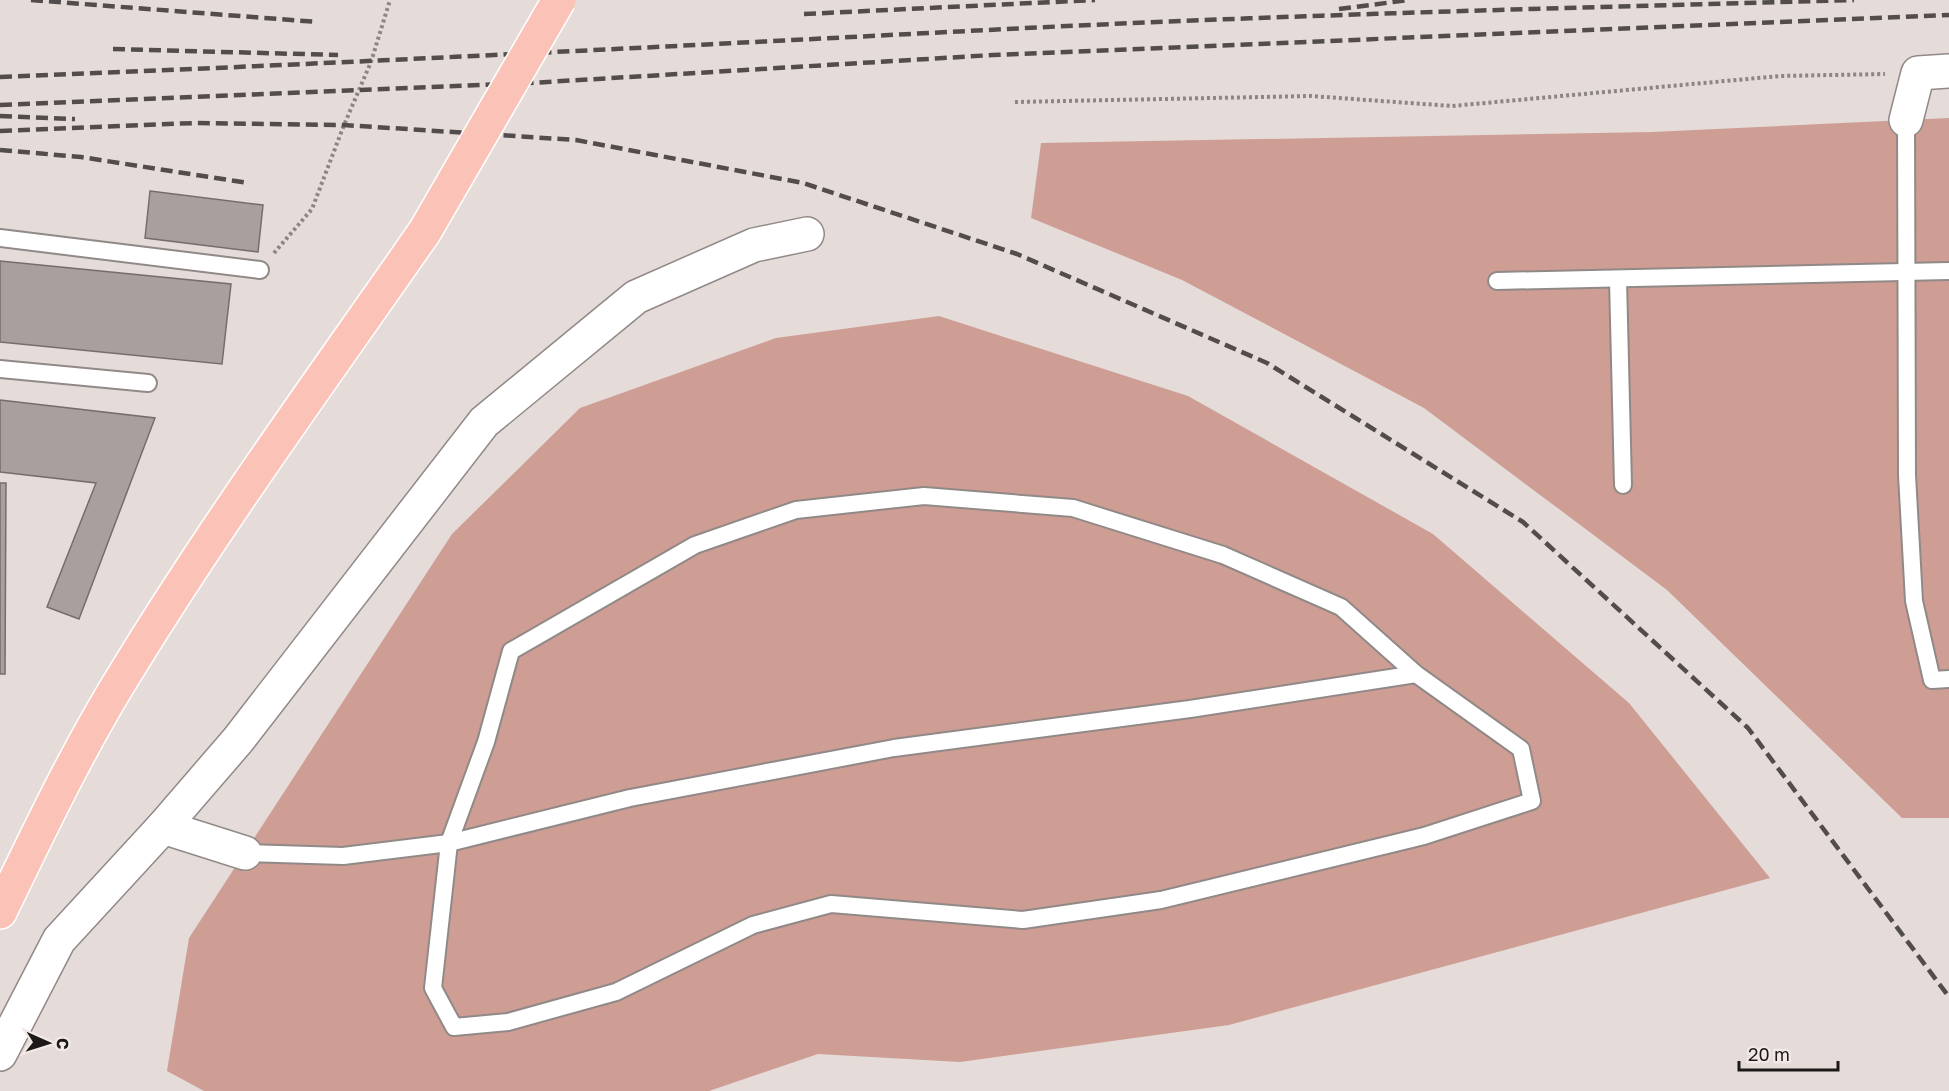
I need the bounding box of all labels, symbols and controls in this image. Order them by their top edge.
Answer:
north arrow [18,1013,78,1073]
scale bar [1739,1034,1838,1072]
text: С [53,1038,73,1050]
text: 20 m [1748,1043,1790,1065]

